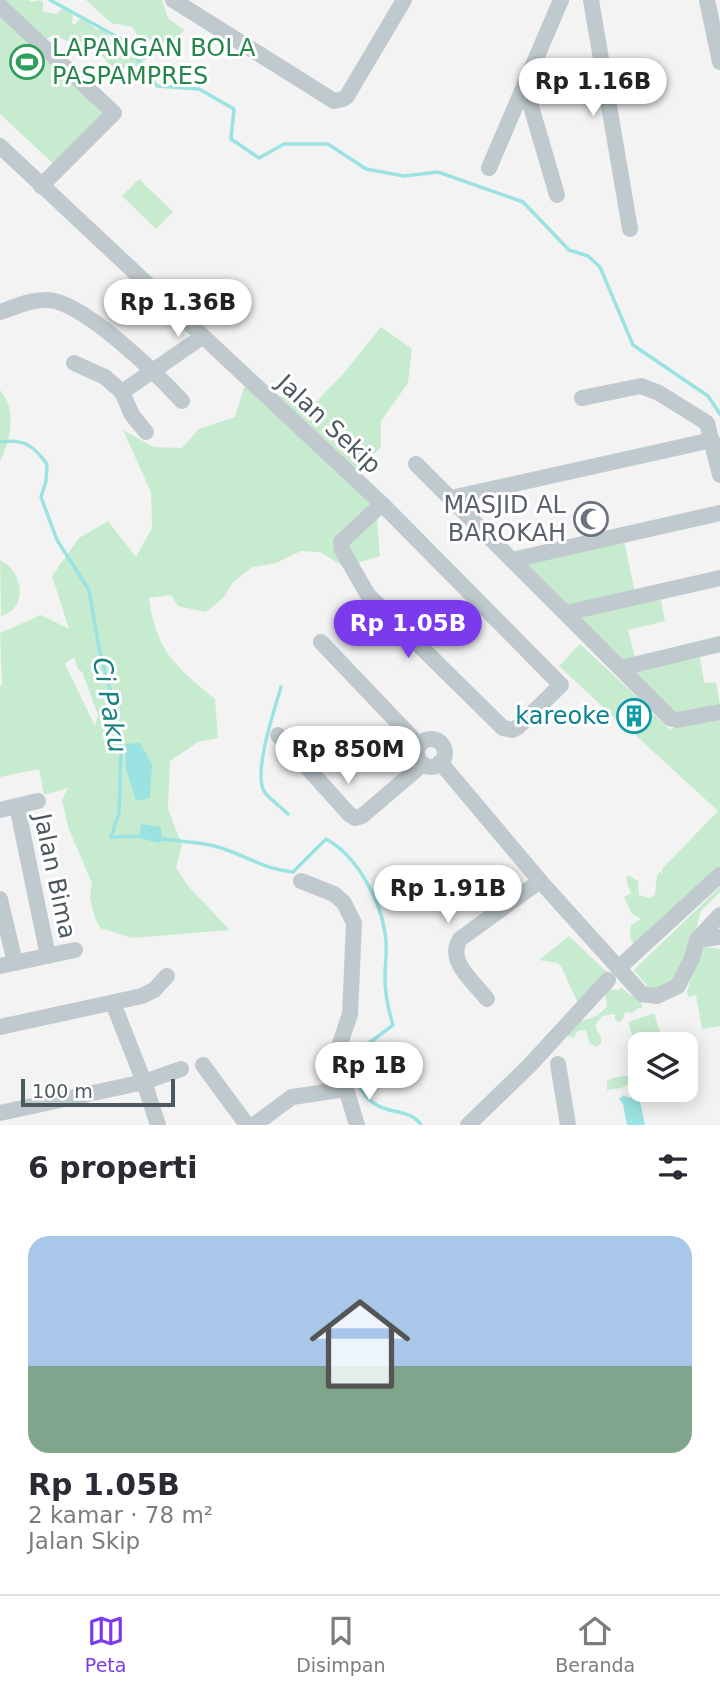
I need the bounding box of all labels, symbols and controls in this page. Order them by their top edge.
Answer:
place label: LAPANGAN BOLA PASPAMPRES [52,34,256,90]
sports icon: LAPANGAN BOLA PASPAMPRES [8,43,46,81]
pin: Rp 1.16B [521,58,665,118]
text: Rp 1.16B [535,68,651,94]
pin: Rp 1.36B [106,280,250,339]
text: Rp 1.36B [120,289,236,315]
street label: Jalan Sekip [270,367,387,479]
place label: MASJID AL BAROKAH [444,491,567,547]
mosque icon: MASJID AL BAROKAH [572,500,610,538]
pin: Rp 1.05B [336,600,480,660]
text: Rp 1.05B [350,610,466,636]
water label: Ci Paku [87,655,133,755]
building icon: kareoke [615,697,653,735]
place label: kareoke [515,702,610,730]
pin: Rp 850M [283,726,413,786]
text: Rp 850M [291,736,405,762]
street label: Jalan Bima [28,809,82,941]
pin: Rp 1.91B [376,866,520,925]
text: Rp 1.91B [390,875,506,901]
map controls [628,1032,698,1102]
button: layers [628,1032,698,1102]
pin: Rp 1B [320,1042,418,1102]
text: Rp 1B [331,1052,407,1078]
scale bar [21,1076,175,1108]
text: 100 m [32,1080,93,1102]
icon: filters [654,1148,692,1186]
text: 6 properti [28,1150,197,1185]
icon: home [297,1281,423,1407]
text: Rp 1.05B [28,1467,180,1502]
text: 2 kamar · 78 m² [28,1502,213,1528]
text: Jalan Skip [28,1528,140,1554]
tab: Peta [85,1612,126,1676]
tab: Disimpan [296,1612,385,1676]
tab: Beranda [555,1612,635,1676]

